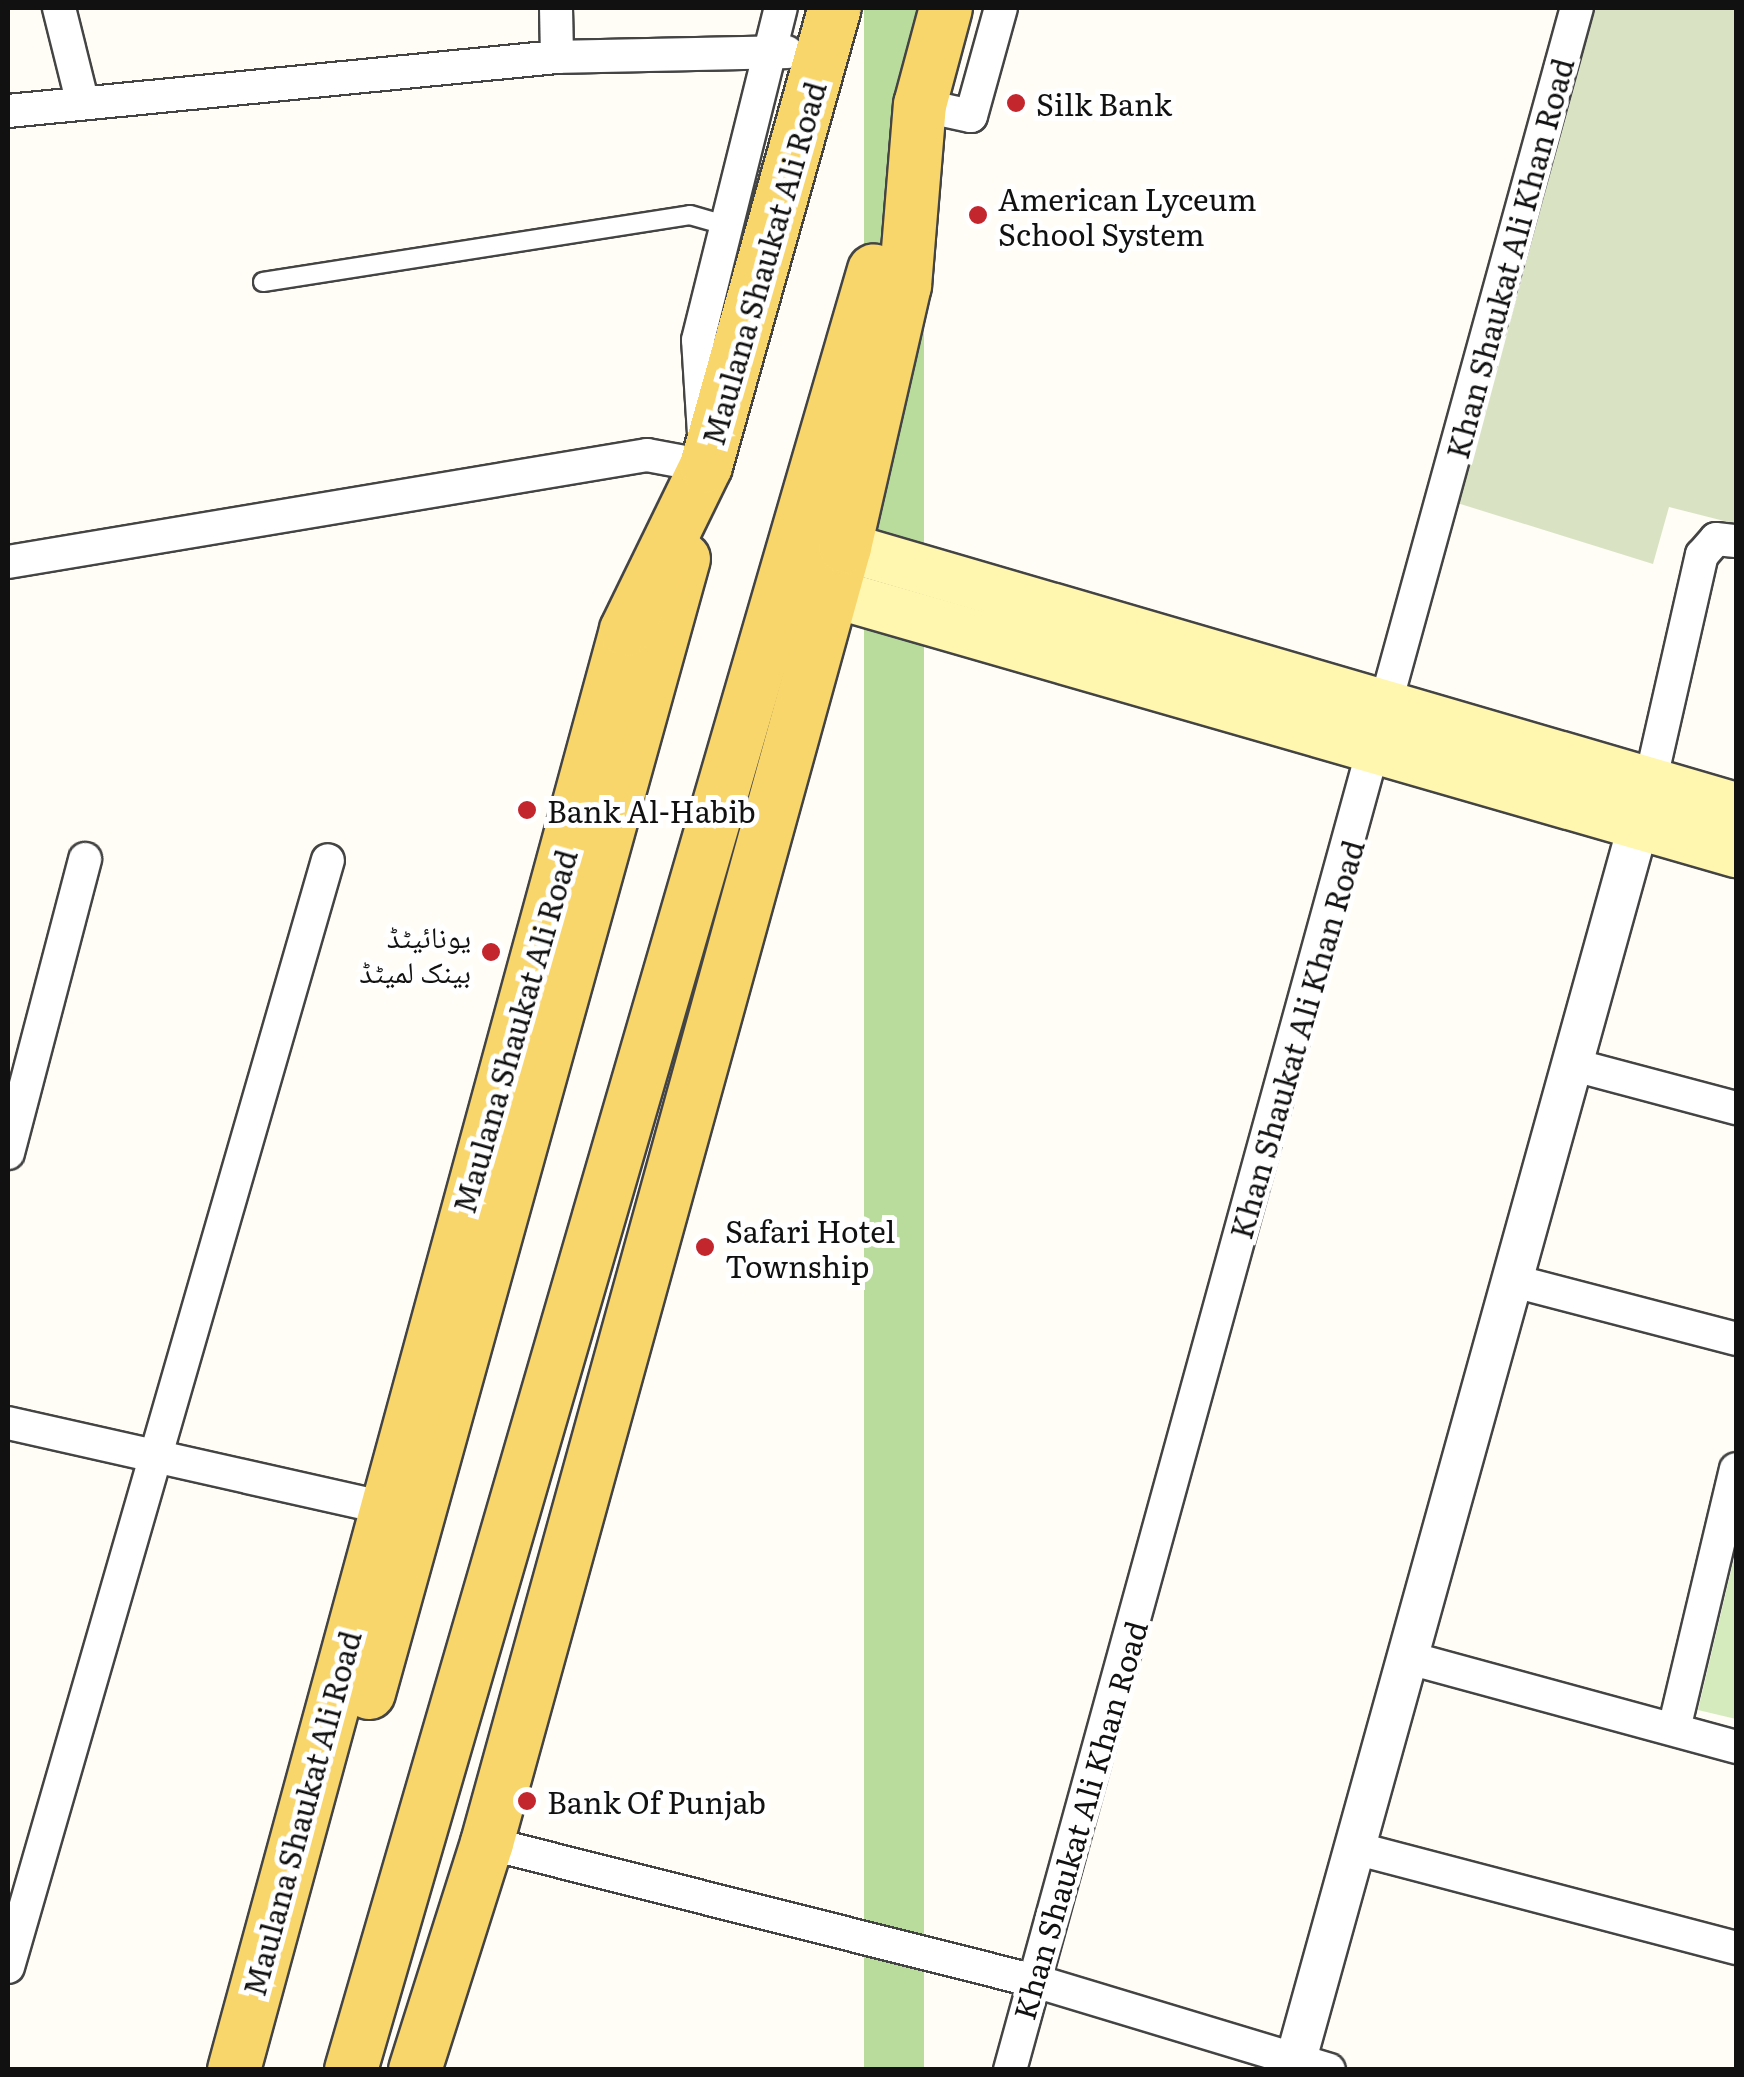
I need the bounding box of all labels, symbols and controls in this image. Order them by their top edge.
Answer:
street label: Khan Shaukat Ali Khan Road [1438,54,1580,462]
street label: Maulana Shaukat Ali Road [694,77,832,449]
place label: Silk Bank [1036,85,1172,121]
marker: Silk Bank [1005,92,1027,114]
place label: American Lyceum School System [998,180,1257,250]
marker: American Lyceum School System [967,204,989,226]
place label: Bank Al-Habib [547,792,756,828]
marker: Bank Al-Habib [516,799,538,821]
street label: Khan Shaukat Ali Khan Road [1222,835,1370,1243]
street label: Maulana Shaukat Ali Road [445,845,583,1217]
place label: یونائیٹڈ بینک لمیٹڈ [359,917,471,988]
marker: یونائیٹڈ بینک لمیٹڈ [480,941,502,963]
place label: Safari Hotel Township [725,1212,895,1282]
marker: Safari Hotel Township [694,1236,716,1258]
street label: Khan Shaukat Ali Khan Road [1005,1616,1153,2024]
street label: Maulana Shaukat Ali Road [235,1626,367,2000]
place label: Bank Of Punjab [547,1783,766,1819]
marker: Bank Of Punjab [516,1790,538,1812]

